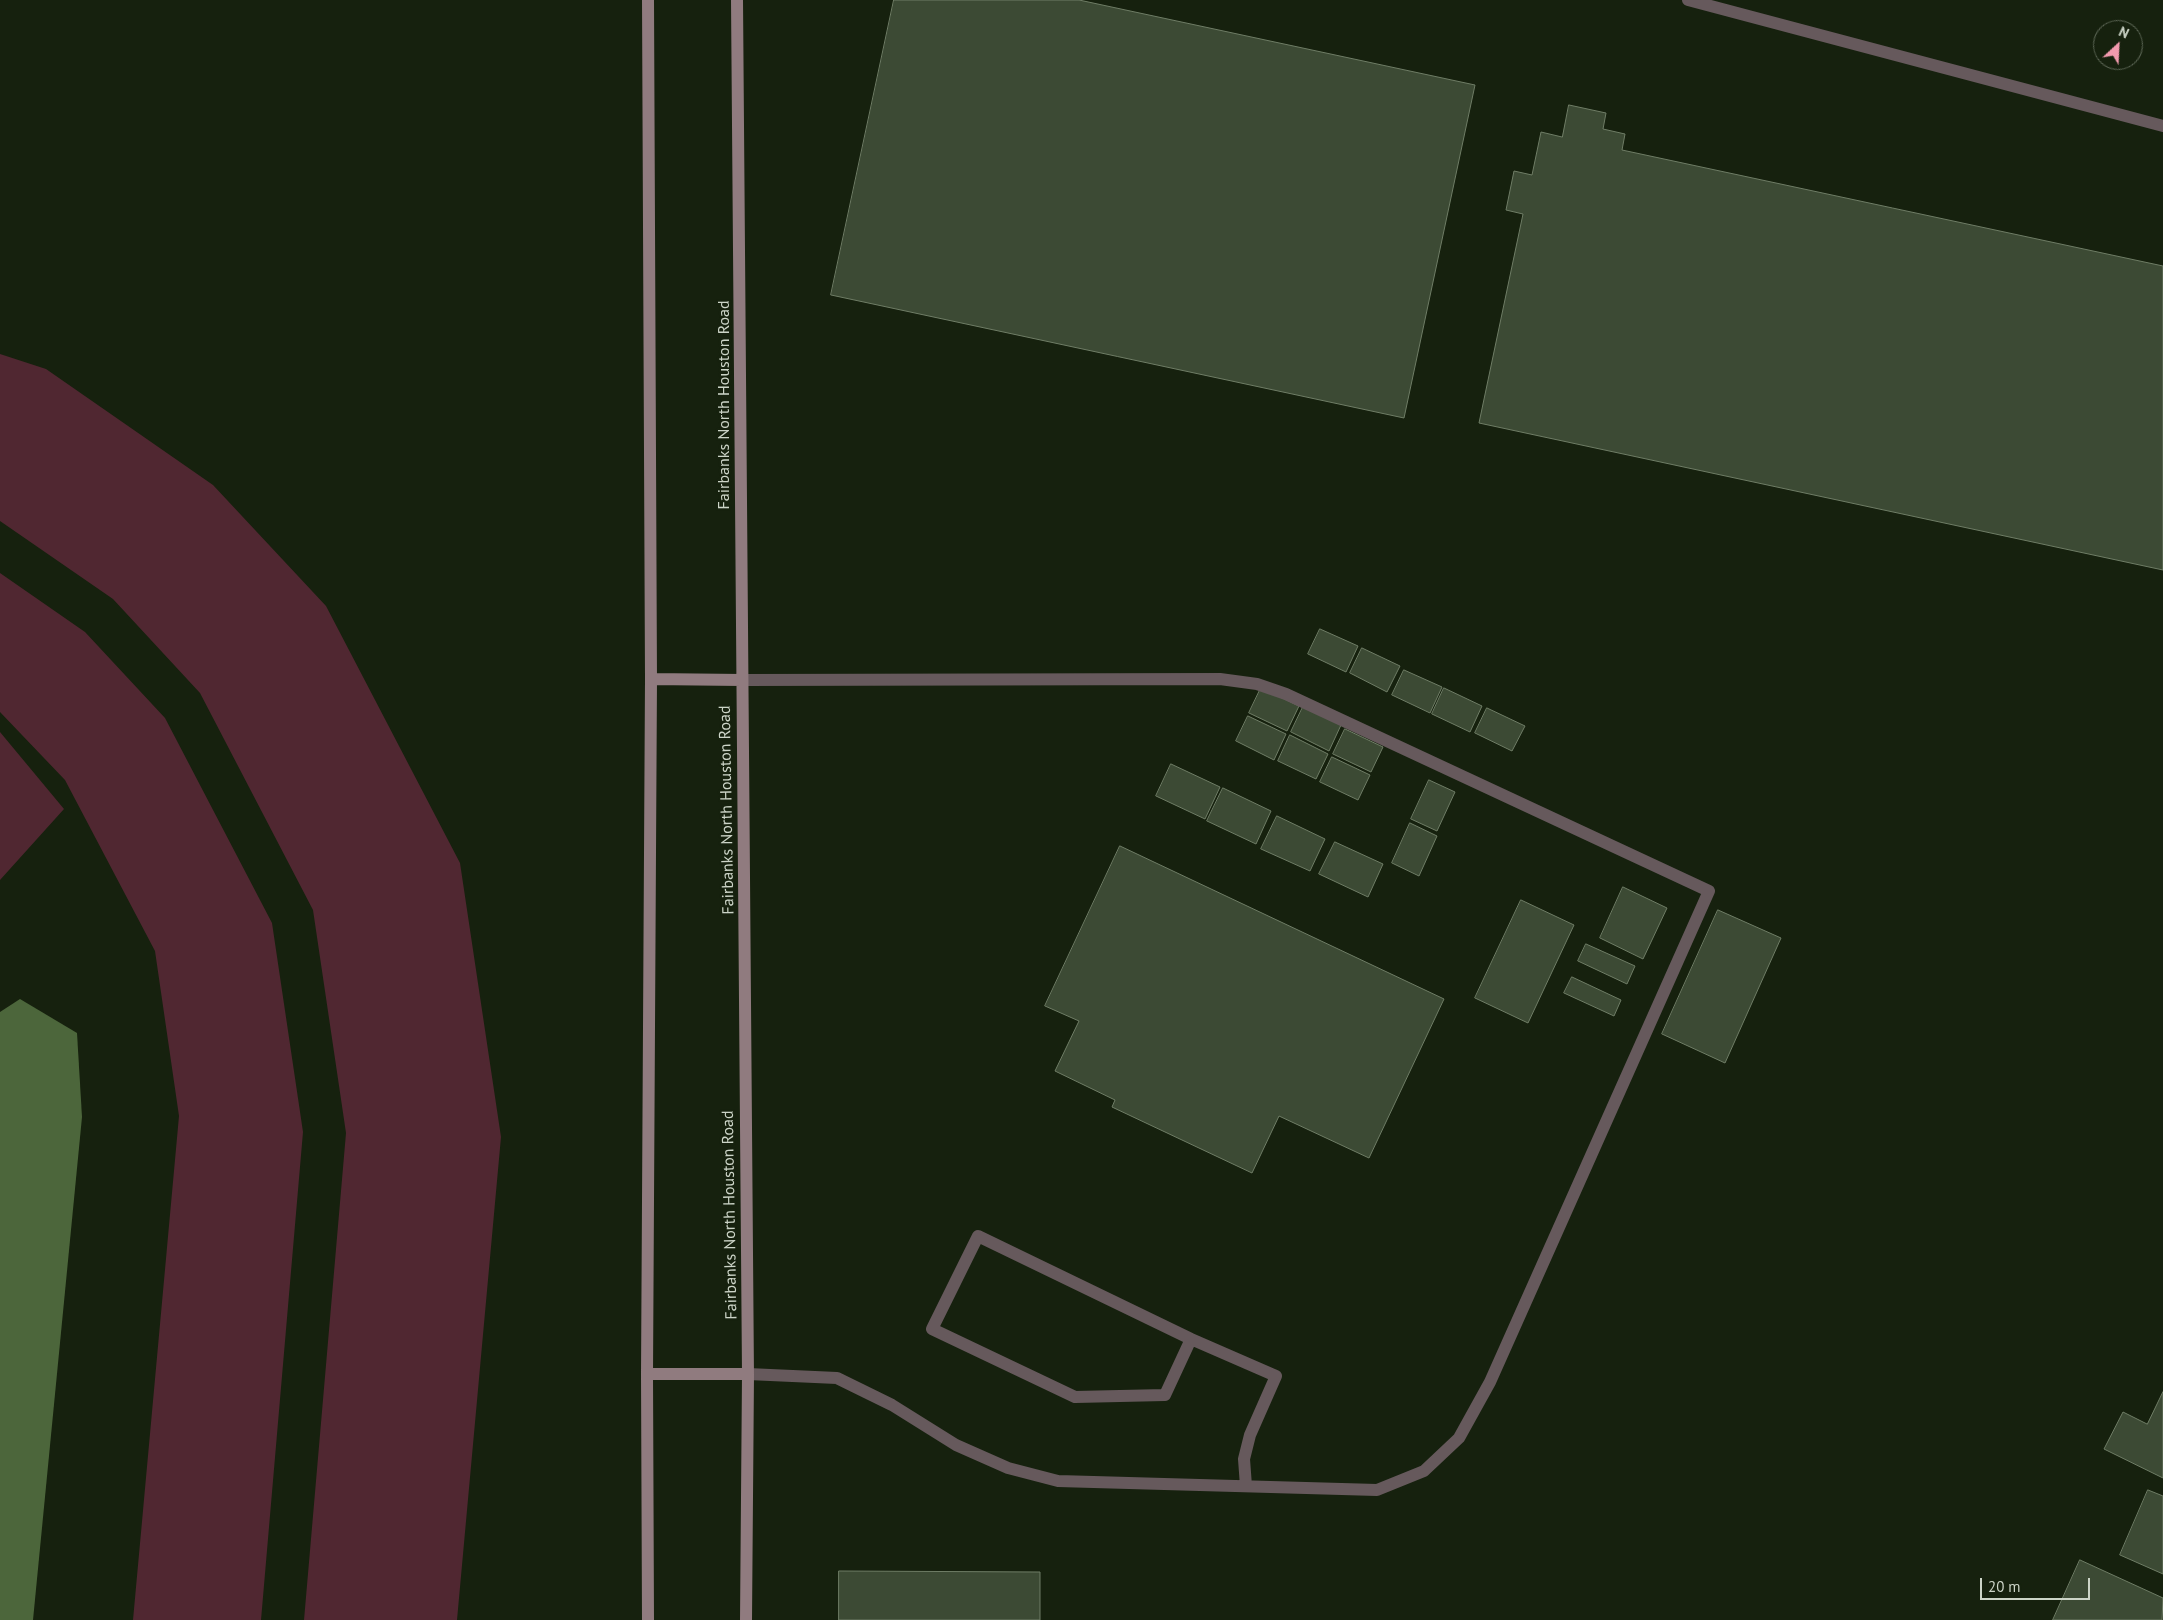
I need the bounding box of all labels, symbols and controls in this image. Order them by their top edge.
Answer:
north arrow [2093,20,2143,70]
text: N [2116,22,2132,42]
street label: Fairbanks North Houston Road [714,300,734,510]
street label: Fairbanks North Houston Road [716,705,738,915]
street label: Fairbanks North Houston Road [719,1110,741,1320]
scale bar [1983,1568,2093,1600]
text: 20 m [1988,1577,2021,1596]

